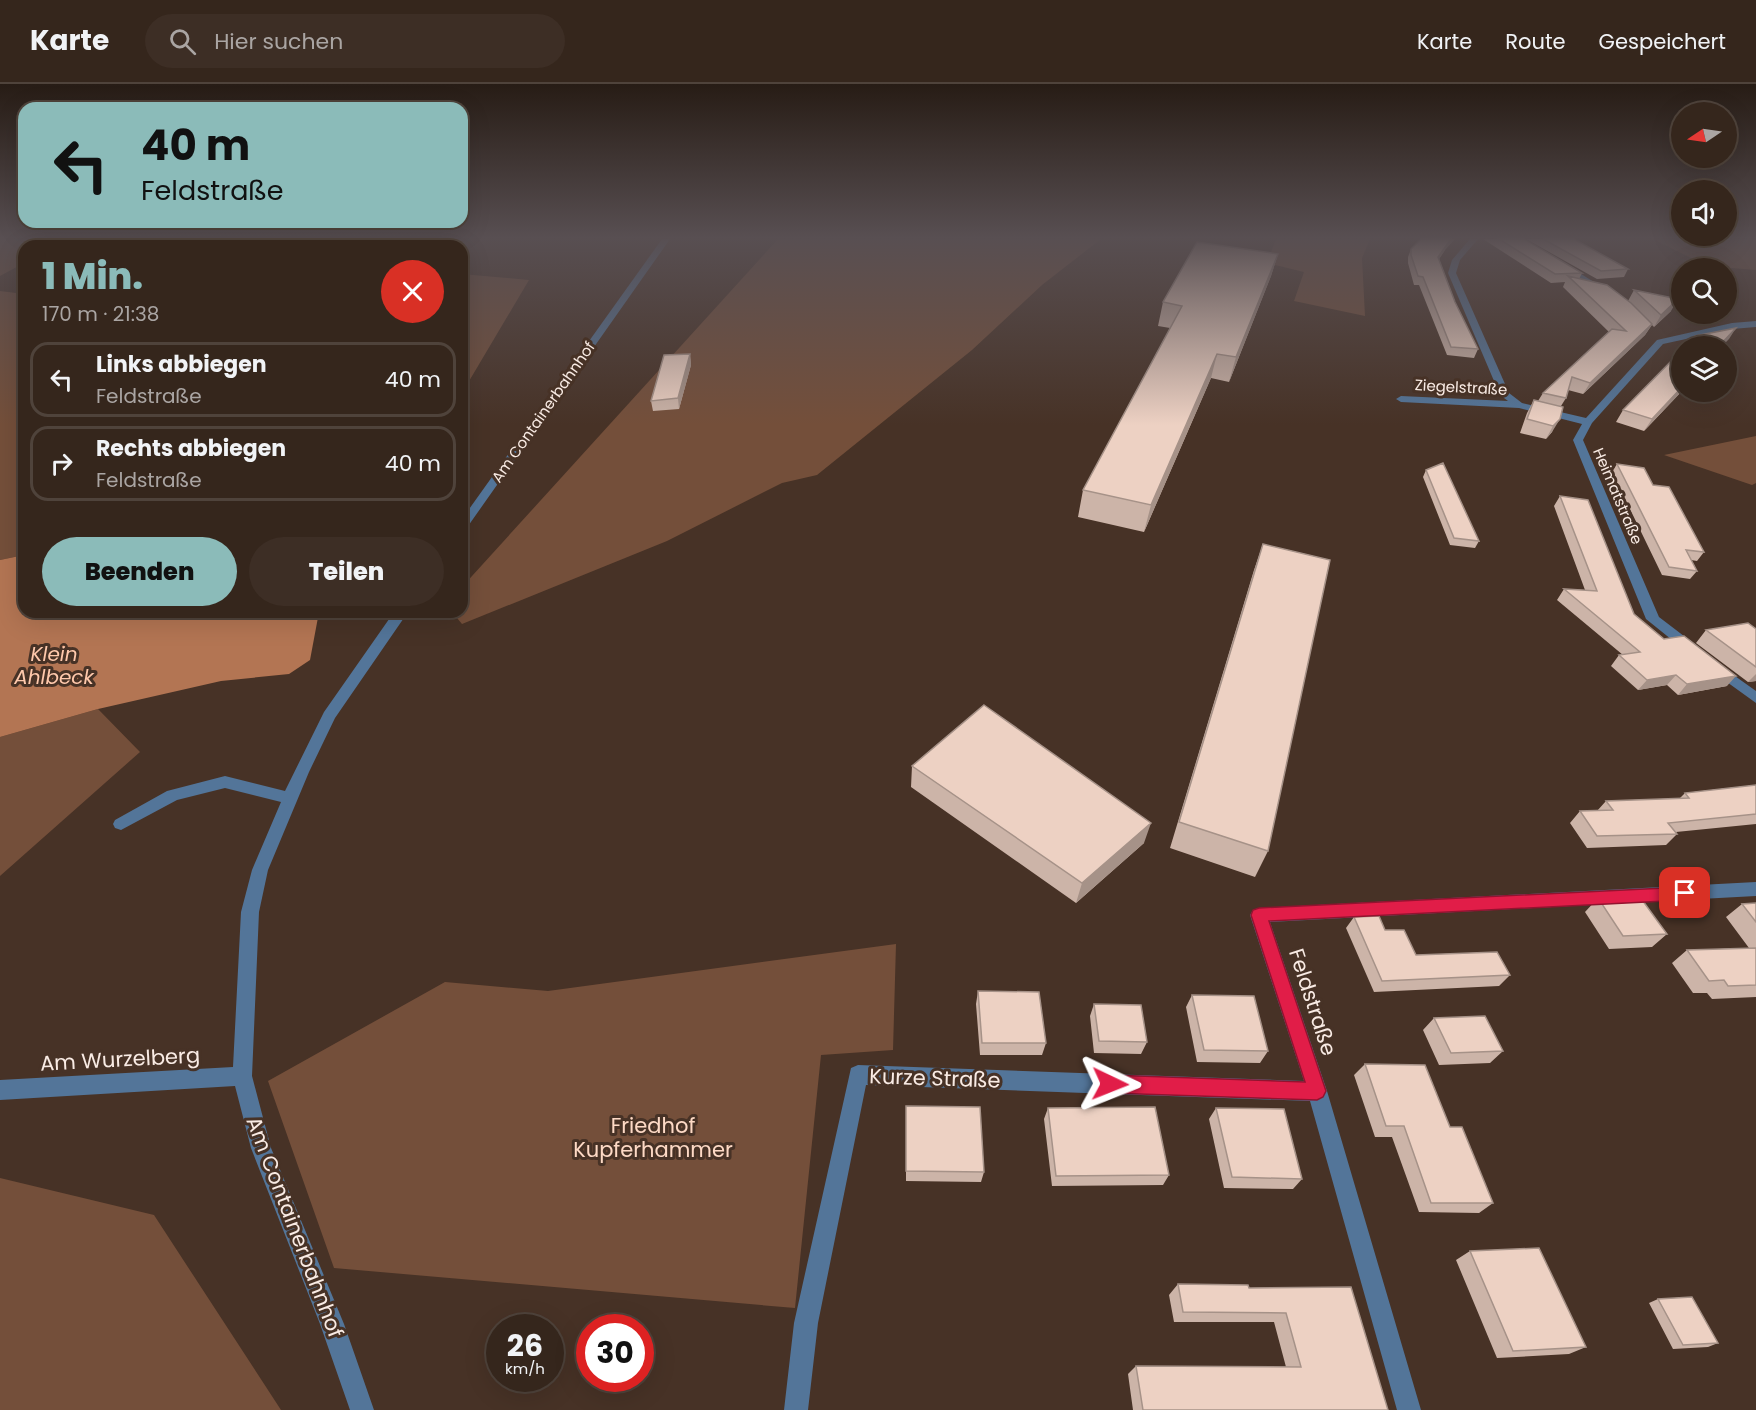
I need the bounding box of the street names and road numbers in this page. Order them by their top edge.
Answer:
street label: Am Containerbahnhof [486,337,600,487]
street label: Ziegelstraße [1414,374,1508,400]
street label: Heimatstraße [1588,445,1648,547]
street label: Feldstraße [1282,945,1344,1059]
street label: Am Wurzelberg [39,1040,201,1078]
street label: Kurze Straße [869,1061,1001,1095]
street label: Am Containerbahnhof [239,1112,351,1342]

